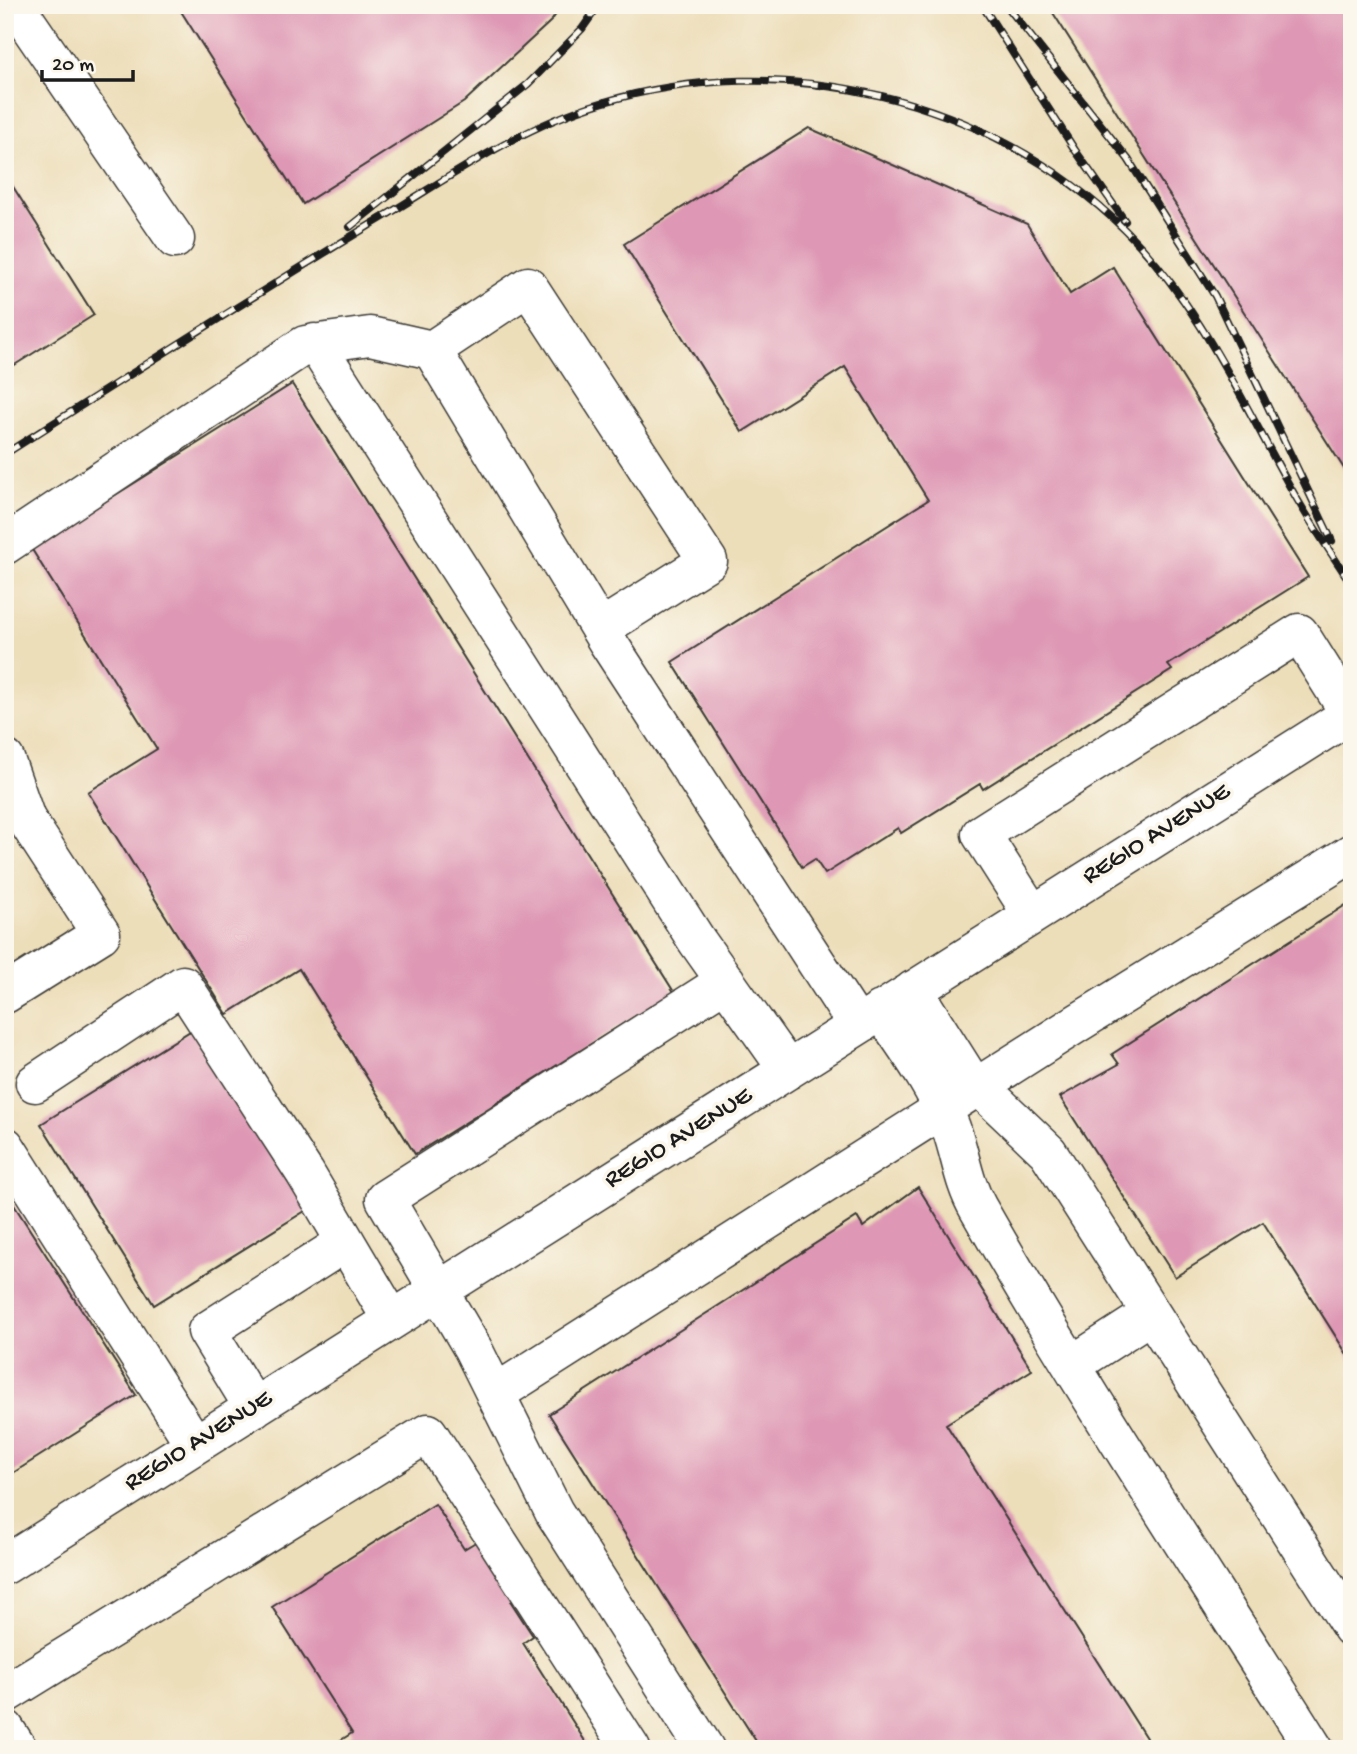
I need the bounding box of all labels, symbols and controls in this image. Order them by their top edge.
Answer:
scale bar [42,38,133,82]
text: 20 m [52,54,94,79]
street label: REGIO AVENUE [1077,777,1237,893]
street label: REGIO AVENUE [599,1081,759,1197]
street label: REGIO AVENUE [119,1384,279,1500]

